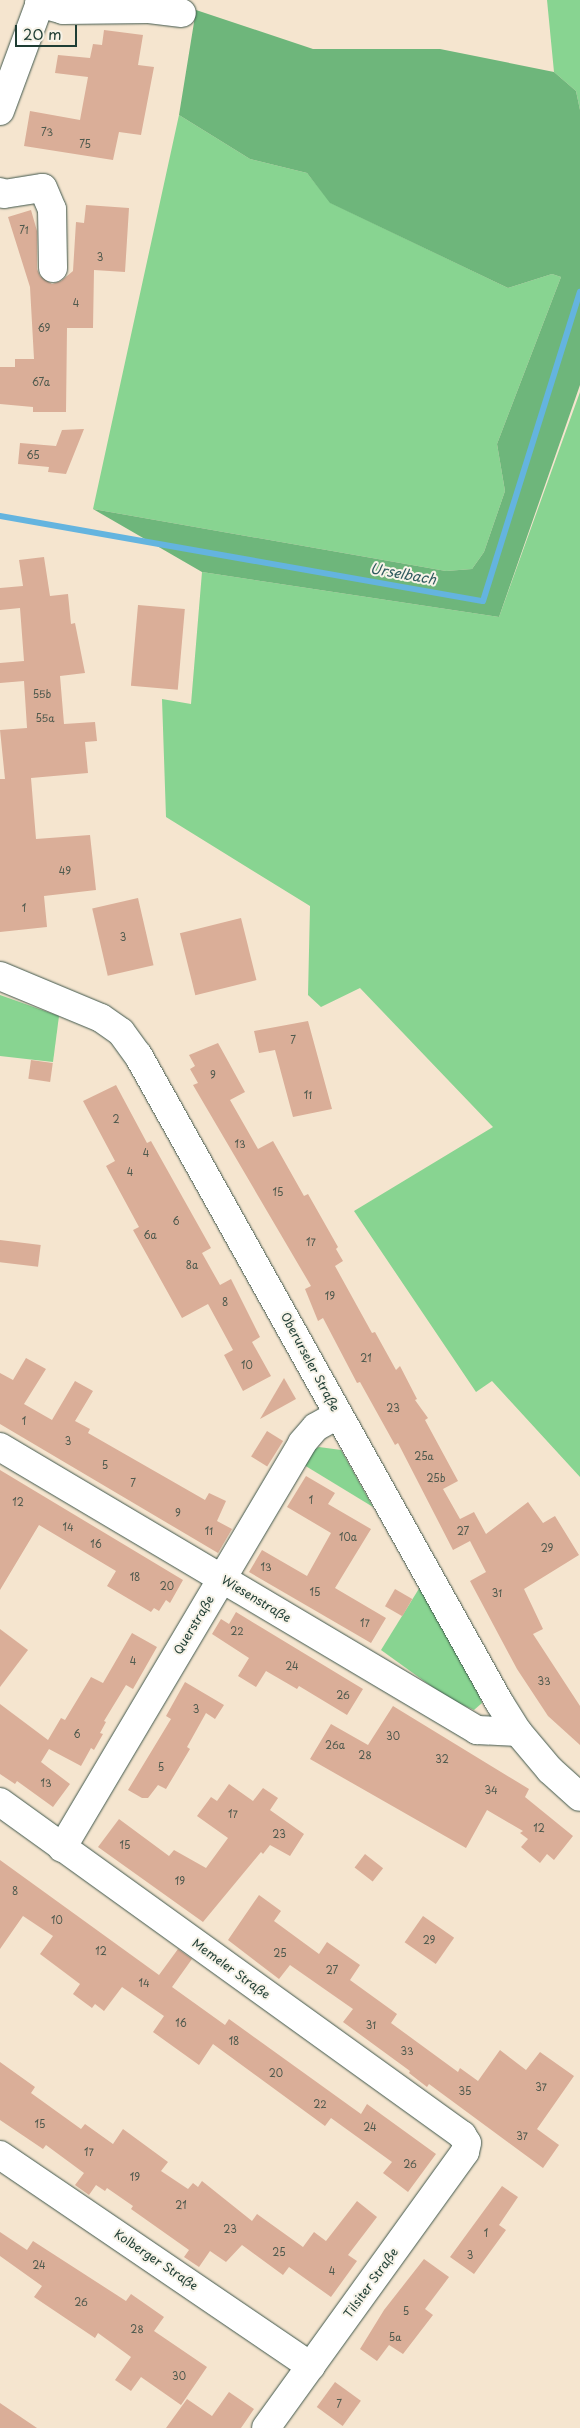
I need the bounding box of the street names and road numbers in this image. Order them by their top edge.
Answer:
street label: Oberurseler Straße [277,1309,343,1415]
street label: Wiesenstraße [219,1573,293,1625]
street label: Querstraße [171,1593,217,1657]
street label: Memeler Straße [189,1936,273,2002]
street label: Kolberger Straße [111,2227,201,2293]
street label: Tilsiter Straße [341,2245,401,2321]

